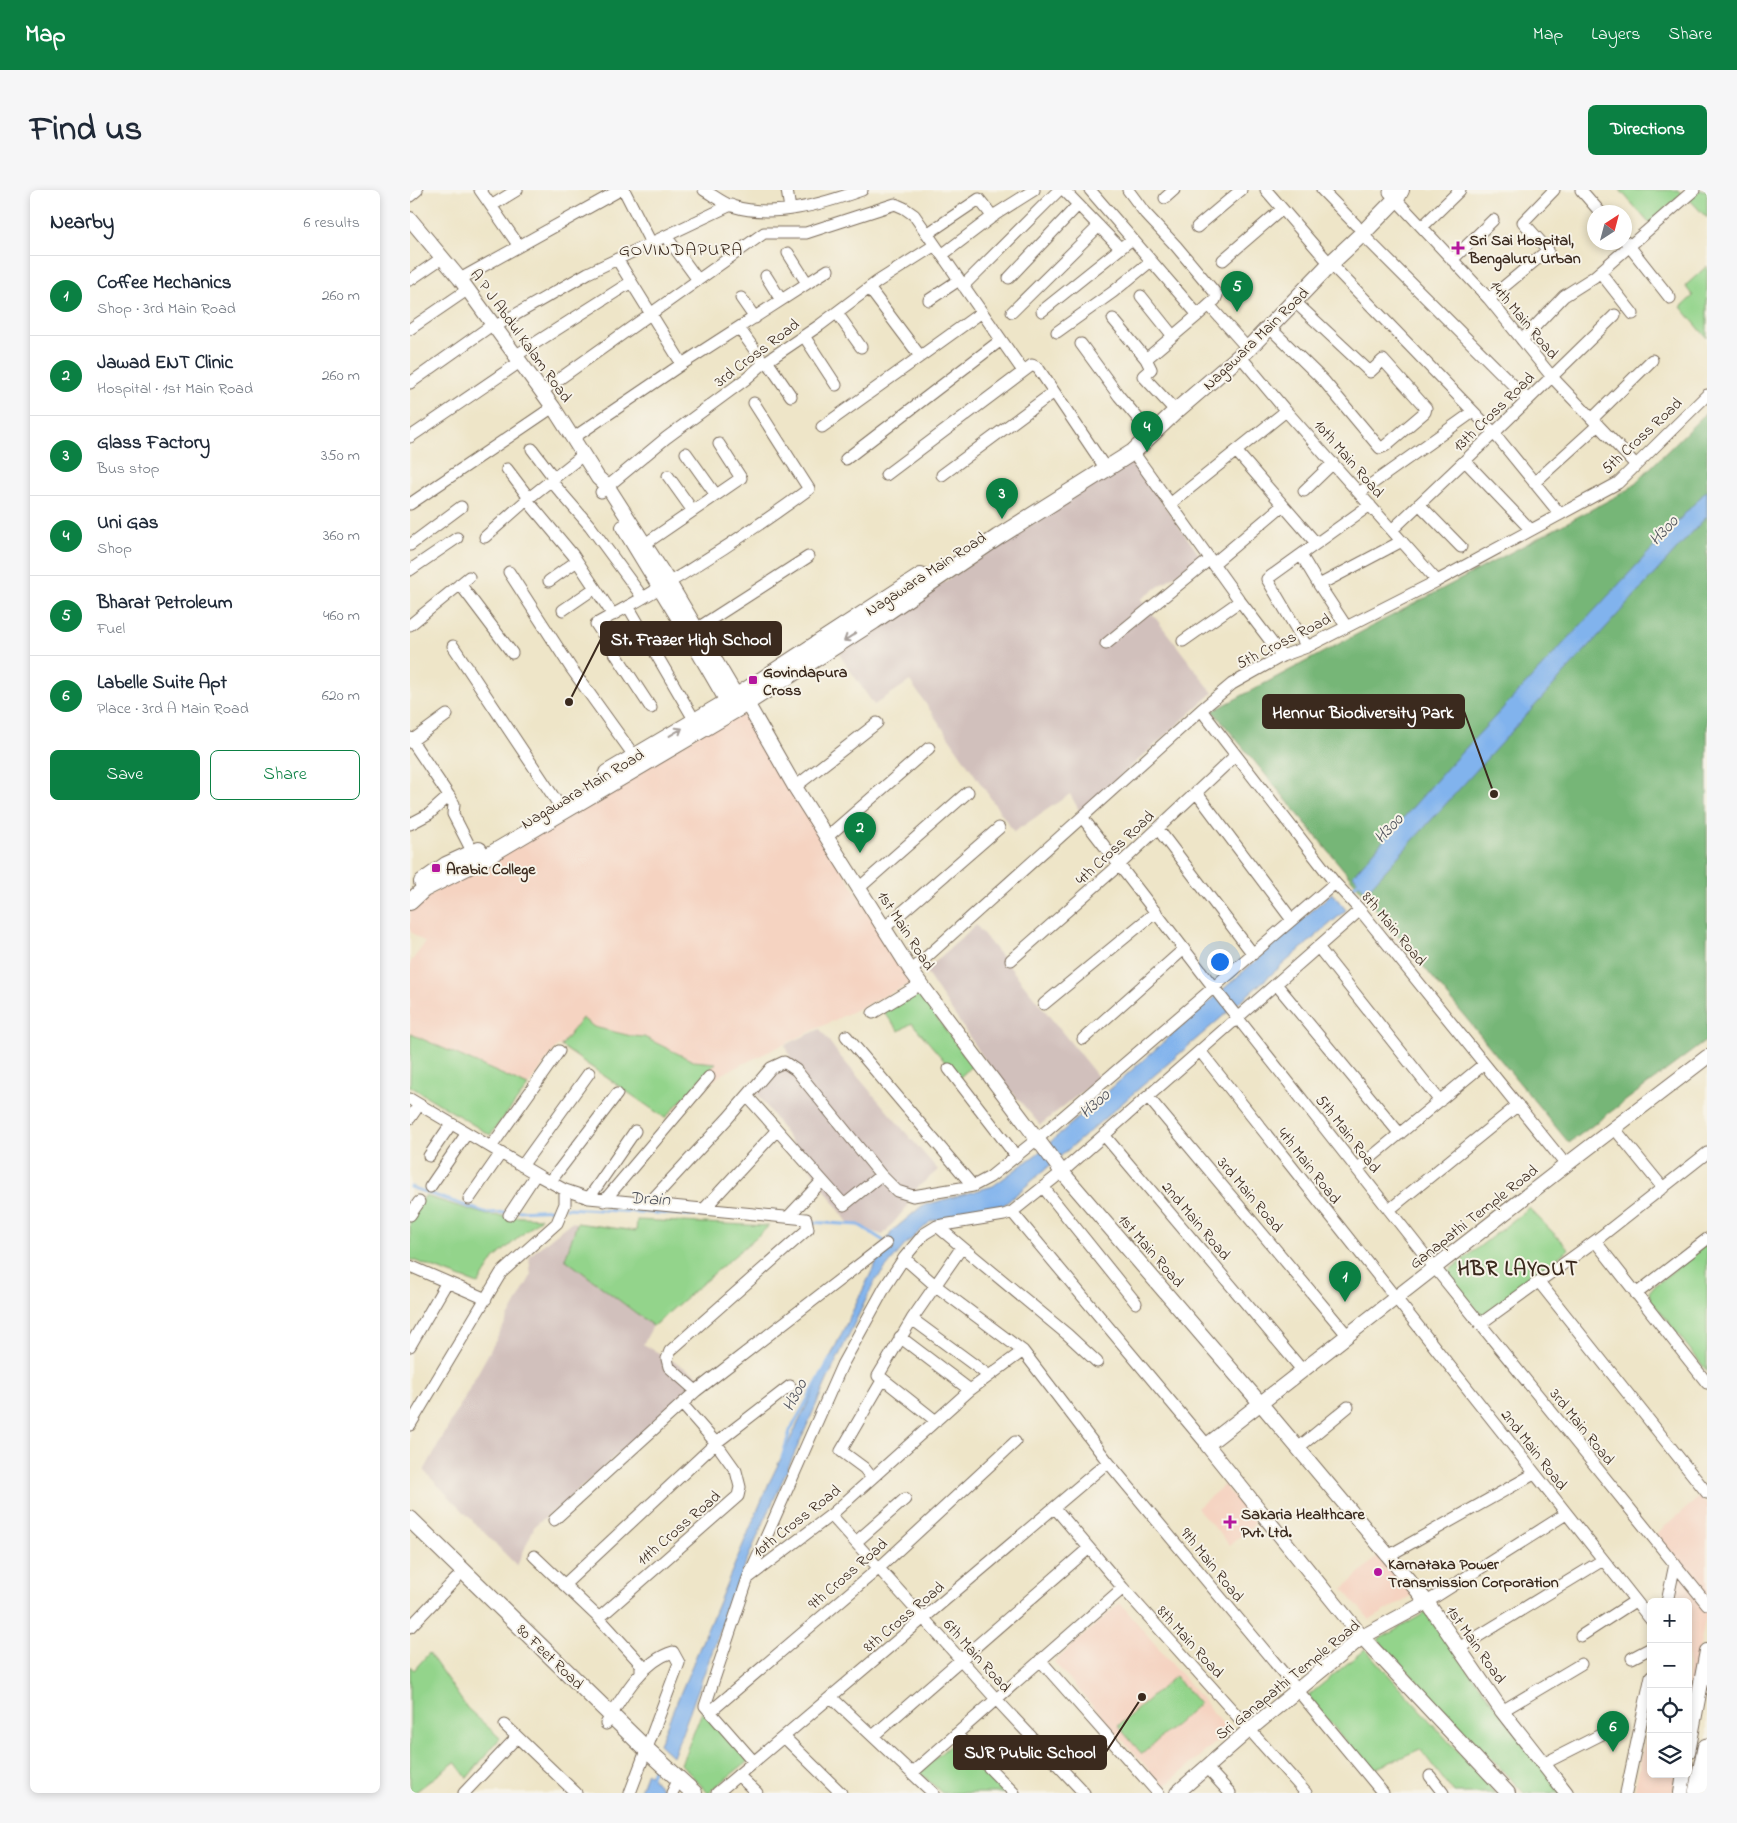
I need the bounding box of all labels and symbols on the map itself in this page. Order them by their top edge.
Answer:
north arrow [1587,205,1632,250]
place label: Sri Sai Hospital, Bengaluru Urban [1468,229,1581,272]
district label: GOVINDAPURA [619,238,743,264]
marker: Sri Sai Hospital, Bengaluru Urban [1451,241,1465,255]
street label: A P J Abdul Kalam Road [464,264,577,408]
pin: 5 [1221,271,1253,312]
street label: 14th Main Road [1483,276,1564,365]
street label: Nagawara Main Road [1198,282,1315,397]
street label: 3rd Cross Road [709,313,805,394]
street label: 13th Cross Road [1448,367,1541,458]
street label: 5th Cross Road [1596,392,1688,480]
pin: 4 [1131,411,1163,452]
street label: 10th Main Road [1308,415,1389,504]
pin: 3 [986,478,1018,519]
water label: H300 [1644,509,1686,552]
street label: Nagawara Main Road [861,527,991,623]
street label: 5th Cross Road [1232,608,1335,676]
callout: St. Frazer High School [601,622,781,655]
text: St. Frazer High School [611,628,771,655]
one-way arrow [843,632,857,642]
place label: Govindapura Cross [763,661,848,703]
marker: Govindapura Cross [747,674,759,686]
callout: Hennur Biodiversity Park [1263,695,1464,728]
text: Hennur Biodiversity Park [1272,701,1455,728]
one-way arrow [669,727,683,737]
street label: Nagawara Main Road [517,743,649,836]
street label: 4th Cross Road [1070,805,1160,892]
water label: H300 [1369,807,1411,850]
pin: 2 [844,812,876,853]
place label: Arabic College [446,858,536,883]
marker: Arabic College [430,862,442,874]
street label: 1st Main Road [871,887,940,976]
street label: 8th Main Road [1355,887,1432,972]
your location [1207,949,1233,975]
water label: H300 [1074,1083,1117,1125]
street label: 5th Main Road [1309,1090,1386,1179]
street label: 4th Main Road [1271,1123,1346,1210]
street label: 3rd Main Road [1211,1152,1288,1238]
street label: Ganapathi Temple Road [1405,1159,1544,1276]
street label: 2nd Main Road [1155,1177,1236,1266]
water label: Drain [629,1186,672,1214]
street label: 1st Main Road [1112,1209,1189,1293]
district label: HBR LAYOUT [1457,1255,1579,1285]
pin: 1 [1329,1261,1361,1302]
water label: H300 [777,1374,816,1417]
street label: 3rd Main Road [1543,1384,1620,1471]
street label: 2nd Main Road [1494,1405,1573,1496]
street label: 10th Cross Road [748,1479,846,1564]
street label: 11th Cross Road [632,1485,727,1572]
place label: Sakaria Healthcare Pvt. Ltd. [1241,1503,1366,1545]
marker: Sakaria Healthcare Pvt. Ltd. [1223,1515,1237,1529]
street label: 9th Main Road [1174,1523,1249,1608]
street label: 9th Cross Road [803,1533,894,1616]
place label: Karnataka Power Transmission Corporation [1388,1553,1559,1595]
marker: Karnataka Power Transmission Corporation [1372,1566,1384,1578]
street label: 8th Cross Road [858,1576,950,1659]
street label: 8th Main Road [1150,1601,1229,1684]
street label: 1st Main Road [1440,1601,1511,1689]
street label: 6th Main Road [937,1614,1016,1699]
street label: Sri Ganapathi Temple Road [1211,1615,1366,1747]
street label: 80 Feet Road [510,1619,589,1696]
pin: 6 [1597,1711,1629,1752]
callout: SJR Public School [954,1736,1106,1769]
text: SJR Public School [964,1741,1096,1767]

